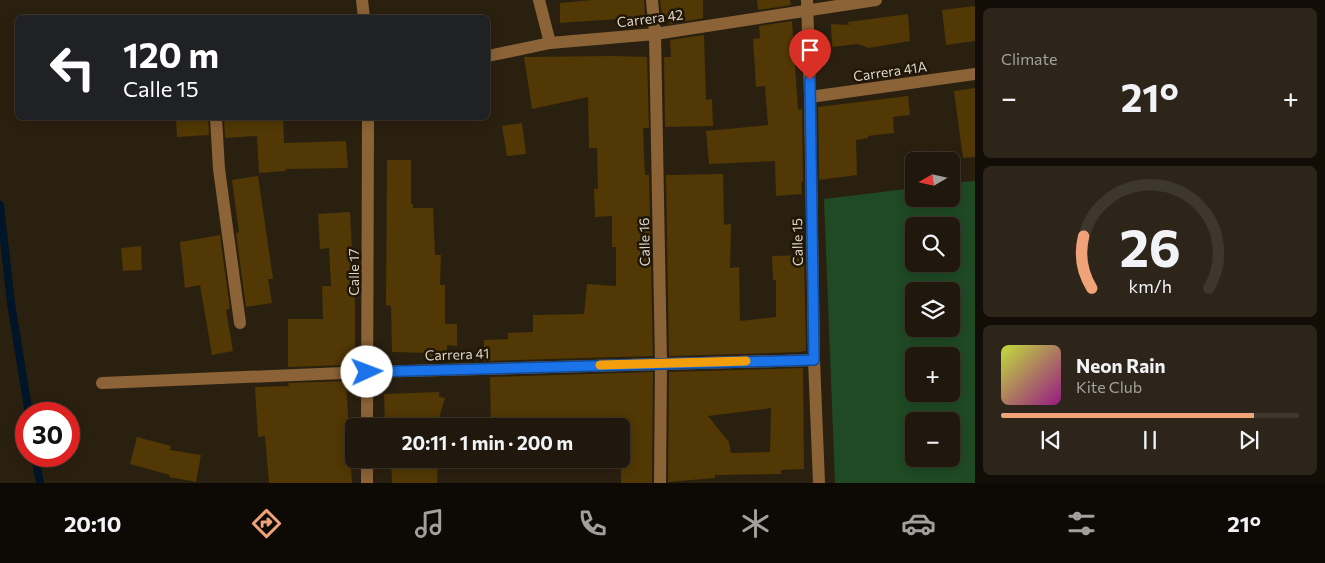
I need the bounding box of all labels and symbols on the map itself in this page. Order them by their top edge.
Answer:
street label: Carrera 42 [616,5,684,30]
pin [789,29,831,80]
street label: Carrera 41A [852,57,928,85]
north arrow [905,152,960,208]
street label: Calle 16 [635,218,653,266]
street label: Calle 15 [788,218,806,266]
street label: Calle 17 [345,248,362,296]
street label: Carrera 41 [424,344,490,364]
position arrow [340,345,392,397]
speed limit sign: 30 [15,402,80,467]

